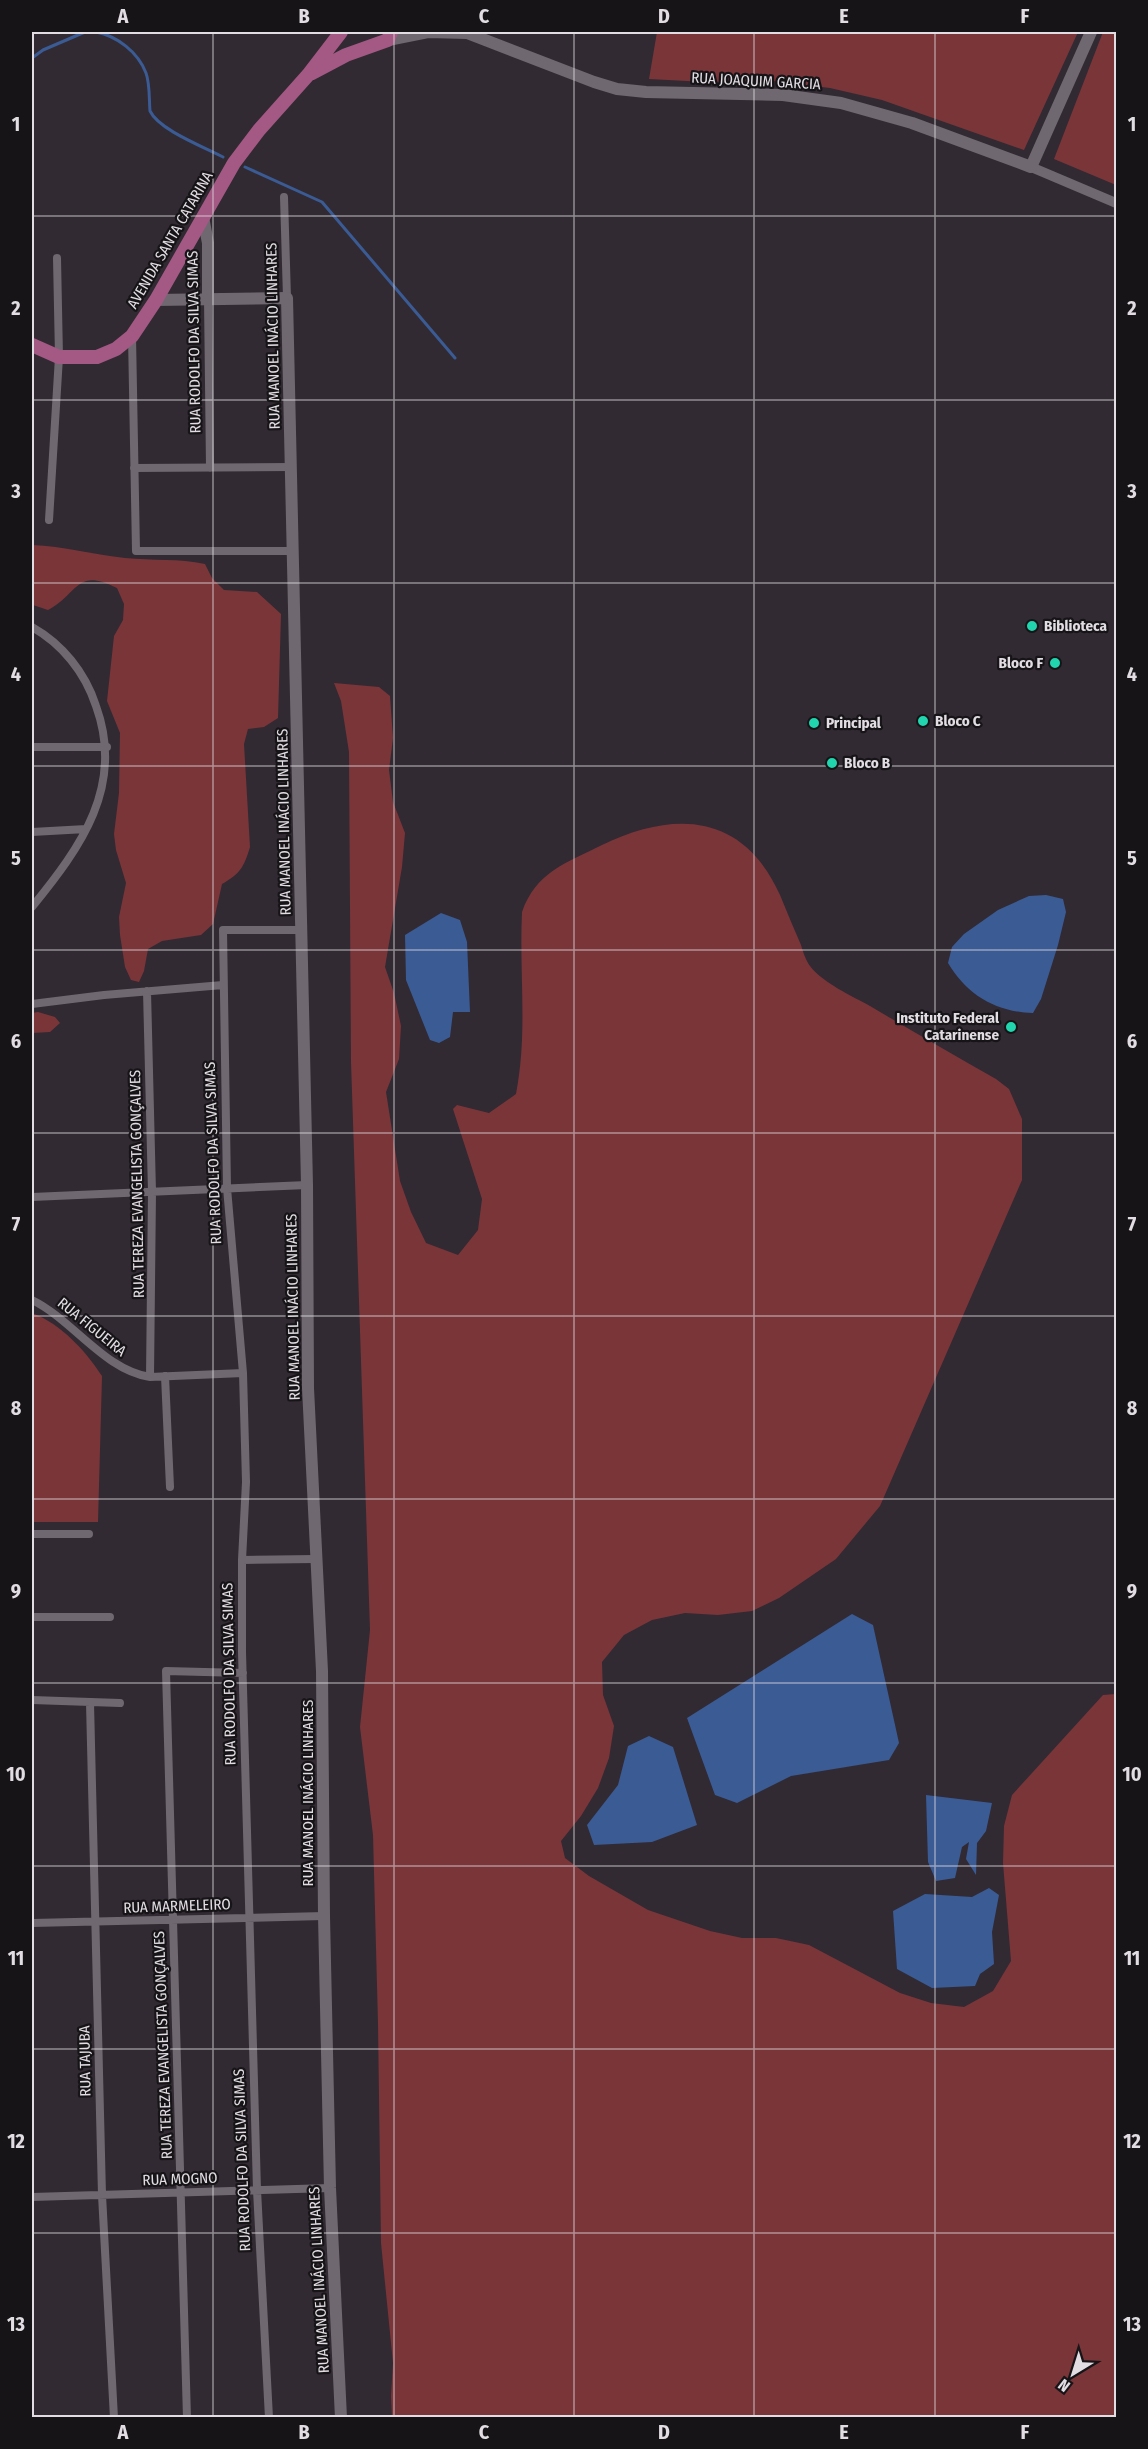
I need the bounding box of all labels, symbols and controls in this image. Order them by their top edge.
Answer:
text: A [117,4,130,28]
text: B [298,4,310,28]
text: C [479,4,490,28]
text: D [658,4,670,28]
text: E [839,4,849,28]
text: F [1021,4,1030,28]
street label: RUA JOAQUIM GARCIA [691,69,821,93]
text: 1 [12,112,20,136]
text: 1 [1128,112,1136,136]
street label: AVENIDA SANTA CATARINA [123,168,217,312]
street label: RUA MANOEL INÁCIO LINHARES [262,242,284,430]
street label: RUA RODOLFO DA SILVA SIMAS [183,250,205,434]
text: 2 [10,296,21,320]
text: 2 [1126,296,1137,320]
text: 3 [10,479,21,503]
text: 3 [1126,479,1137,503]
place label: Biblioteca [1044,617,1107,635]
marker: Biblioteca [1025,619,1039,633]
place label: Bloco F [999,654,1043,672]
marker: Bloco F [1048,656,1062,670]
text: 4 [11,662,21,686]
text: 4 [1127,662,1137,686]
place label: Bloco C [935,712,981,730]
place label: Principal [826,714,882,732]
marker: Bloco C [916,714,930,728]
marker: Principal [807,716,821,730]
street label: RUA MANOEL INÁCIO LINHARES [273,728,295,916]
place label: Bloco B [844,754,891,772]
marker: Bloco B [825,756,839,770]
text: 5 [11,846,21,870]
text: 5 [1127,846,1137,870]
place label: Instituto Federal Catarinense [896,1009,1000,1044]
marker: Instituto Federal Catarinense [1004,1020,1018,1034]
text: 6 [11,1029,21,1053]
text: 6 [1127,1029,1137,1053]
street label: RUA RODOLFO DA SILVA SIMAS [201,1061,225,1245]
street label: RUA TEREZA EVANGELISTA GONÇALVES [126,1070,148,1298]
text: 7 [12,1212,21,1236]
text: 7 [1128,1212,1137,1236]
street label: RUA MANOEL INÁCIO LINHARES [282,1213,304,1401]
street label: RUA FIGUEIRA [54,1294,130,1360]
text: 8 [11,1396,22,1420]
text: 8 [1127,1396,1138,1420]
text: 9 [11,1579,21,1603]
text: 9 [1127,1579,1137,1603]
street label: RUA RODOLFO DA SILVA SIMAS [218,1582,240,1766]
street label: RUA MANOEL INÁCIO LINHARES [299,1700,317,1886]
text: 10 [6,1762,26,1786]
text: 10 [1122,1762,1142,1786]
street label: RUA MARMELEIRO [123,1895,231,1917]
street label: RUA TEREZA EVANGELISTA GONÇALVES [150,1931,176,2159]
text: 11 [8,1946,24,1970]
text: 11 [1124,1946,1140,1970]
street label: RUA TAJUBA [75,2025,95,2097]
street label: RUA RODOLFO DA SILVA SIMAS [230,2068,254,2252]
text: 12 [7,2129,25,2153]
text: 12 [1123,2129,1141,2153]
street label: RUA MOGNO [142,2169,218,2189]
street label: RUA MANOEL INÁCIO LINHARES [305,2186,333,2374]
text: 13 [7,2312,25,2336]
text: 13 [1123,2312,1141,2336]
north arrow [1043,2344,1103,2404]
text: N [1054,2375,1074,2396]
text: A [117,2420,130,2444]
text: B [298,2420,310,2444]
text: C [479,2420,490,2444]
text: D [658,2420,670,2444]
text: E [839,2420,849,2444]
text: F [1021,2420,1030,2444]

